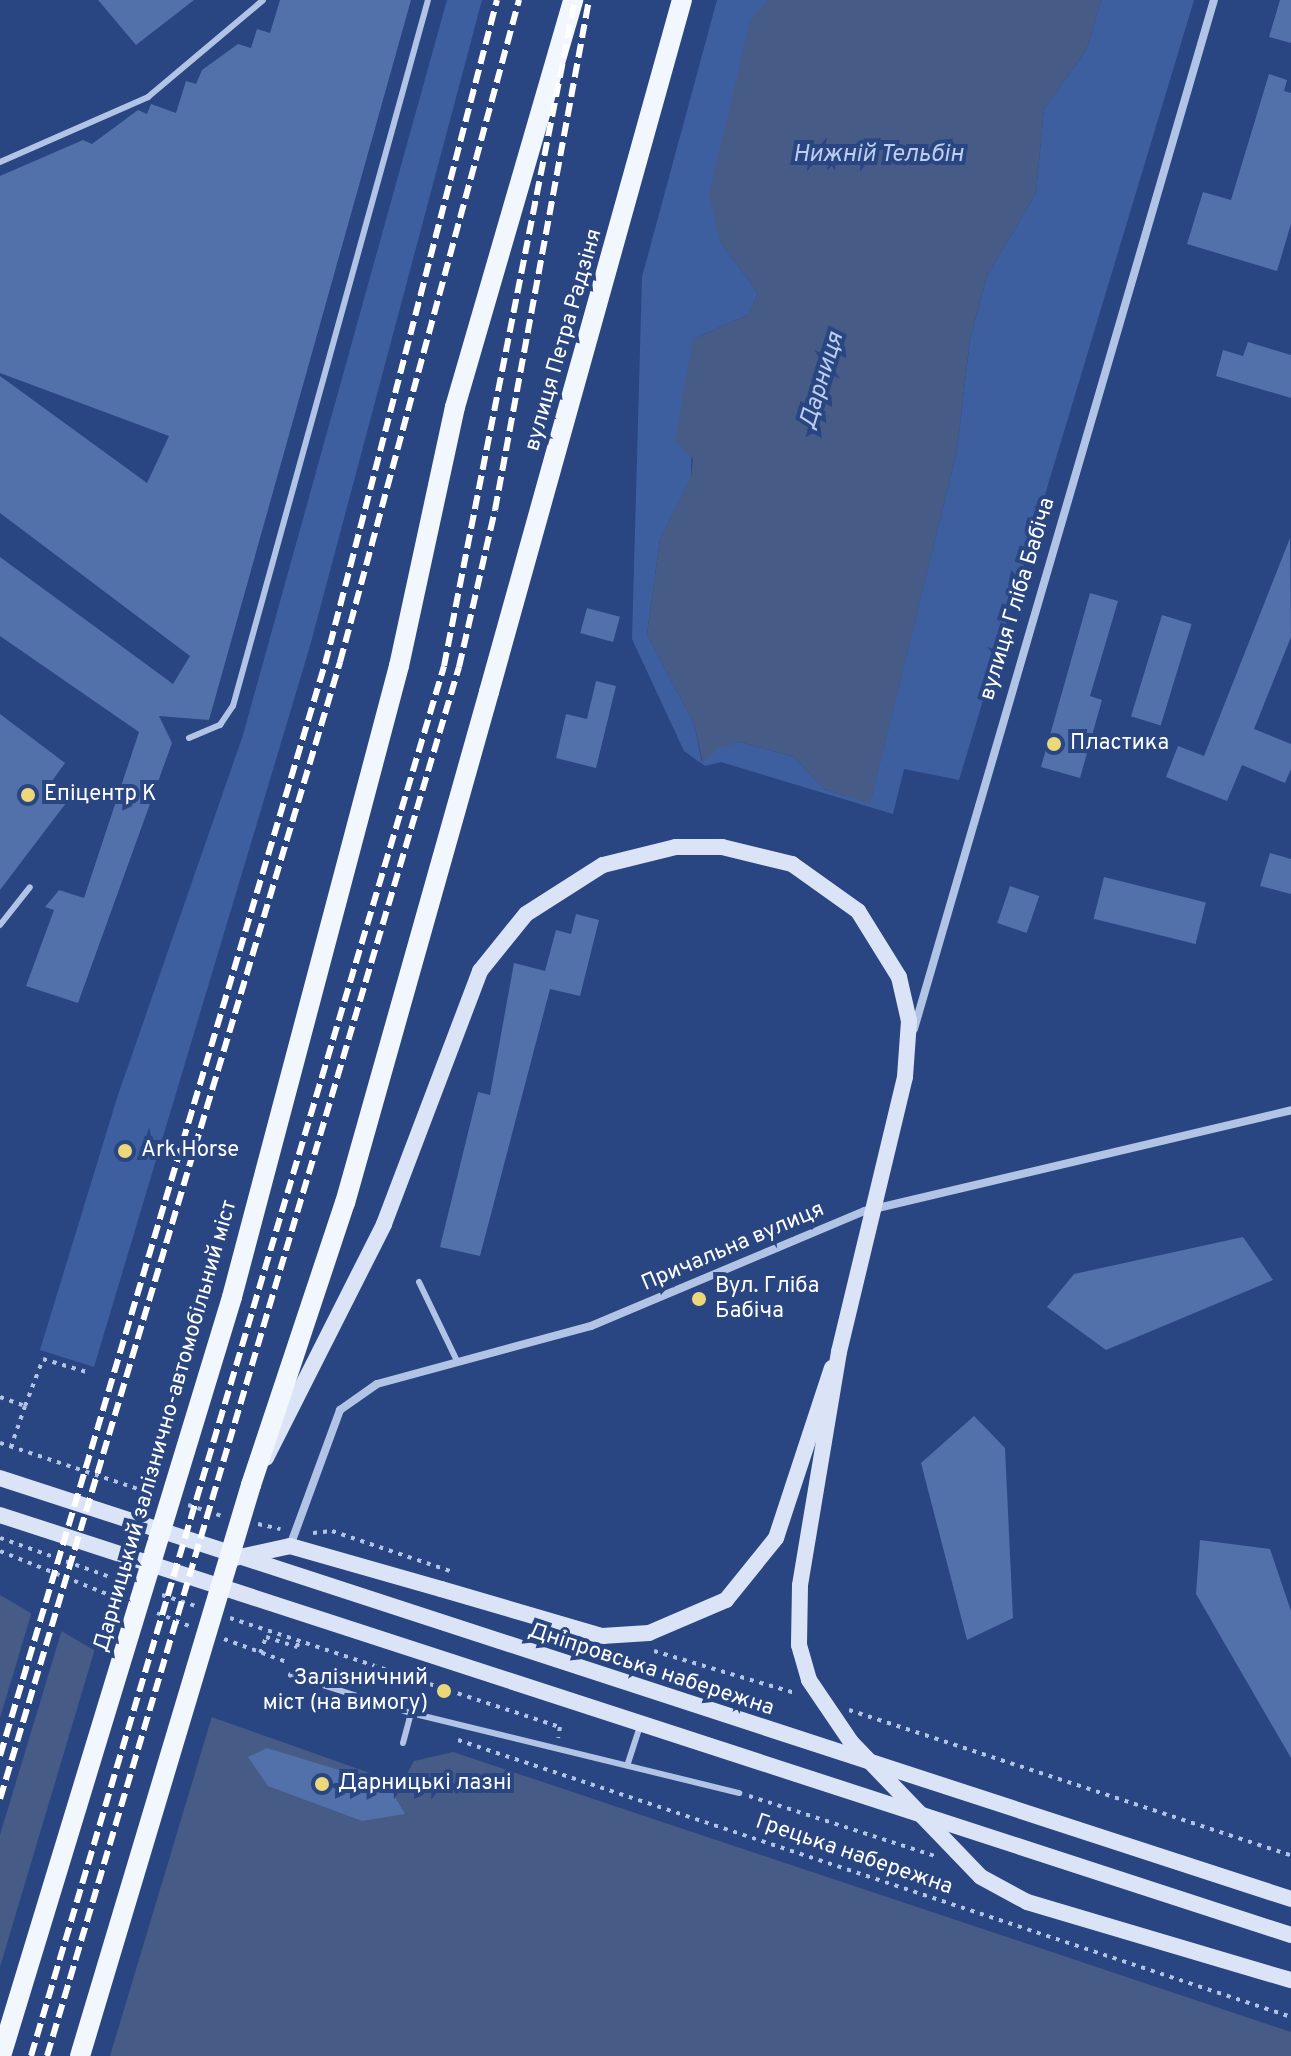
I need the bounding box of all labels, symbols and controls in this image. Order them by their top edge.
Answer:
water label: Нижній Тельбін [792,142,964,170]
street label: вулиця Петра Радзіня [520,226,608,454]
water label: Дарниця [795,329,851,433]
street label: вулиця Гліба Бабіча [975,494,1061,704]
place label: Пластика [1070,731,1169,757]
marker: Пластика [1045,735,1063,753]
place label: Епіцентр К [44,782,157,808]
marker: Епіцентр К [19,786,37,804]
place label: Ark Horse [141,1138,239,1164]
marker: Ark Horse [116,1142,134,1160]
street label: Дарницький залізнично-автомобільний міст [89,1197,243,1655]
street label: Причальна вулиця [638,1197,828,1297]
place label: Вул. Гліба Бабіча [715,1273,819,1324]
marker: Вул. Гліба Бабіча [690,1290,708,1308]
street label: Дніпровська набережна [525,1618,777,1722]
place label: Залізничний міст (на вимогу) [263,1665,428,1716]
marker: Залізничний міст (на вимогу) [435,1682,453,1700]
place label: Дарницькі лазні [338,1771,512,1797]
marker: Дарницькі лазні [313,1775,331,1793]
street label: Грецька набережна [752,1809,956,1901]

